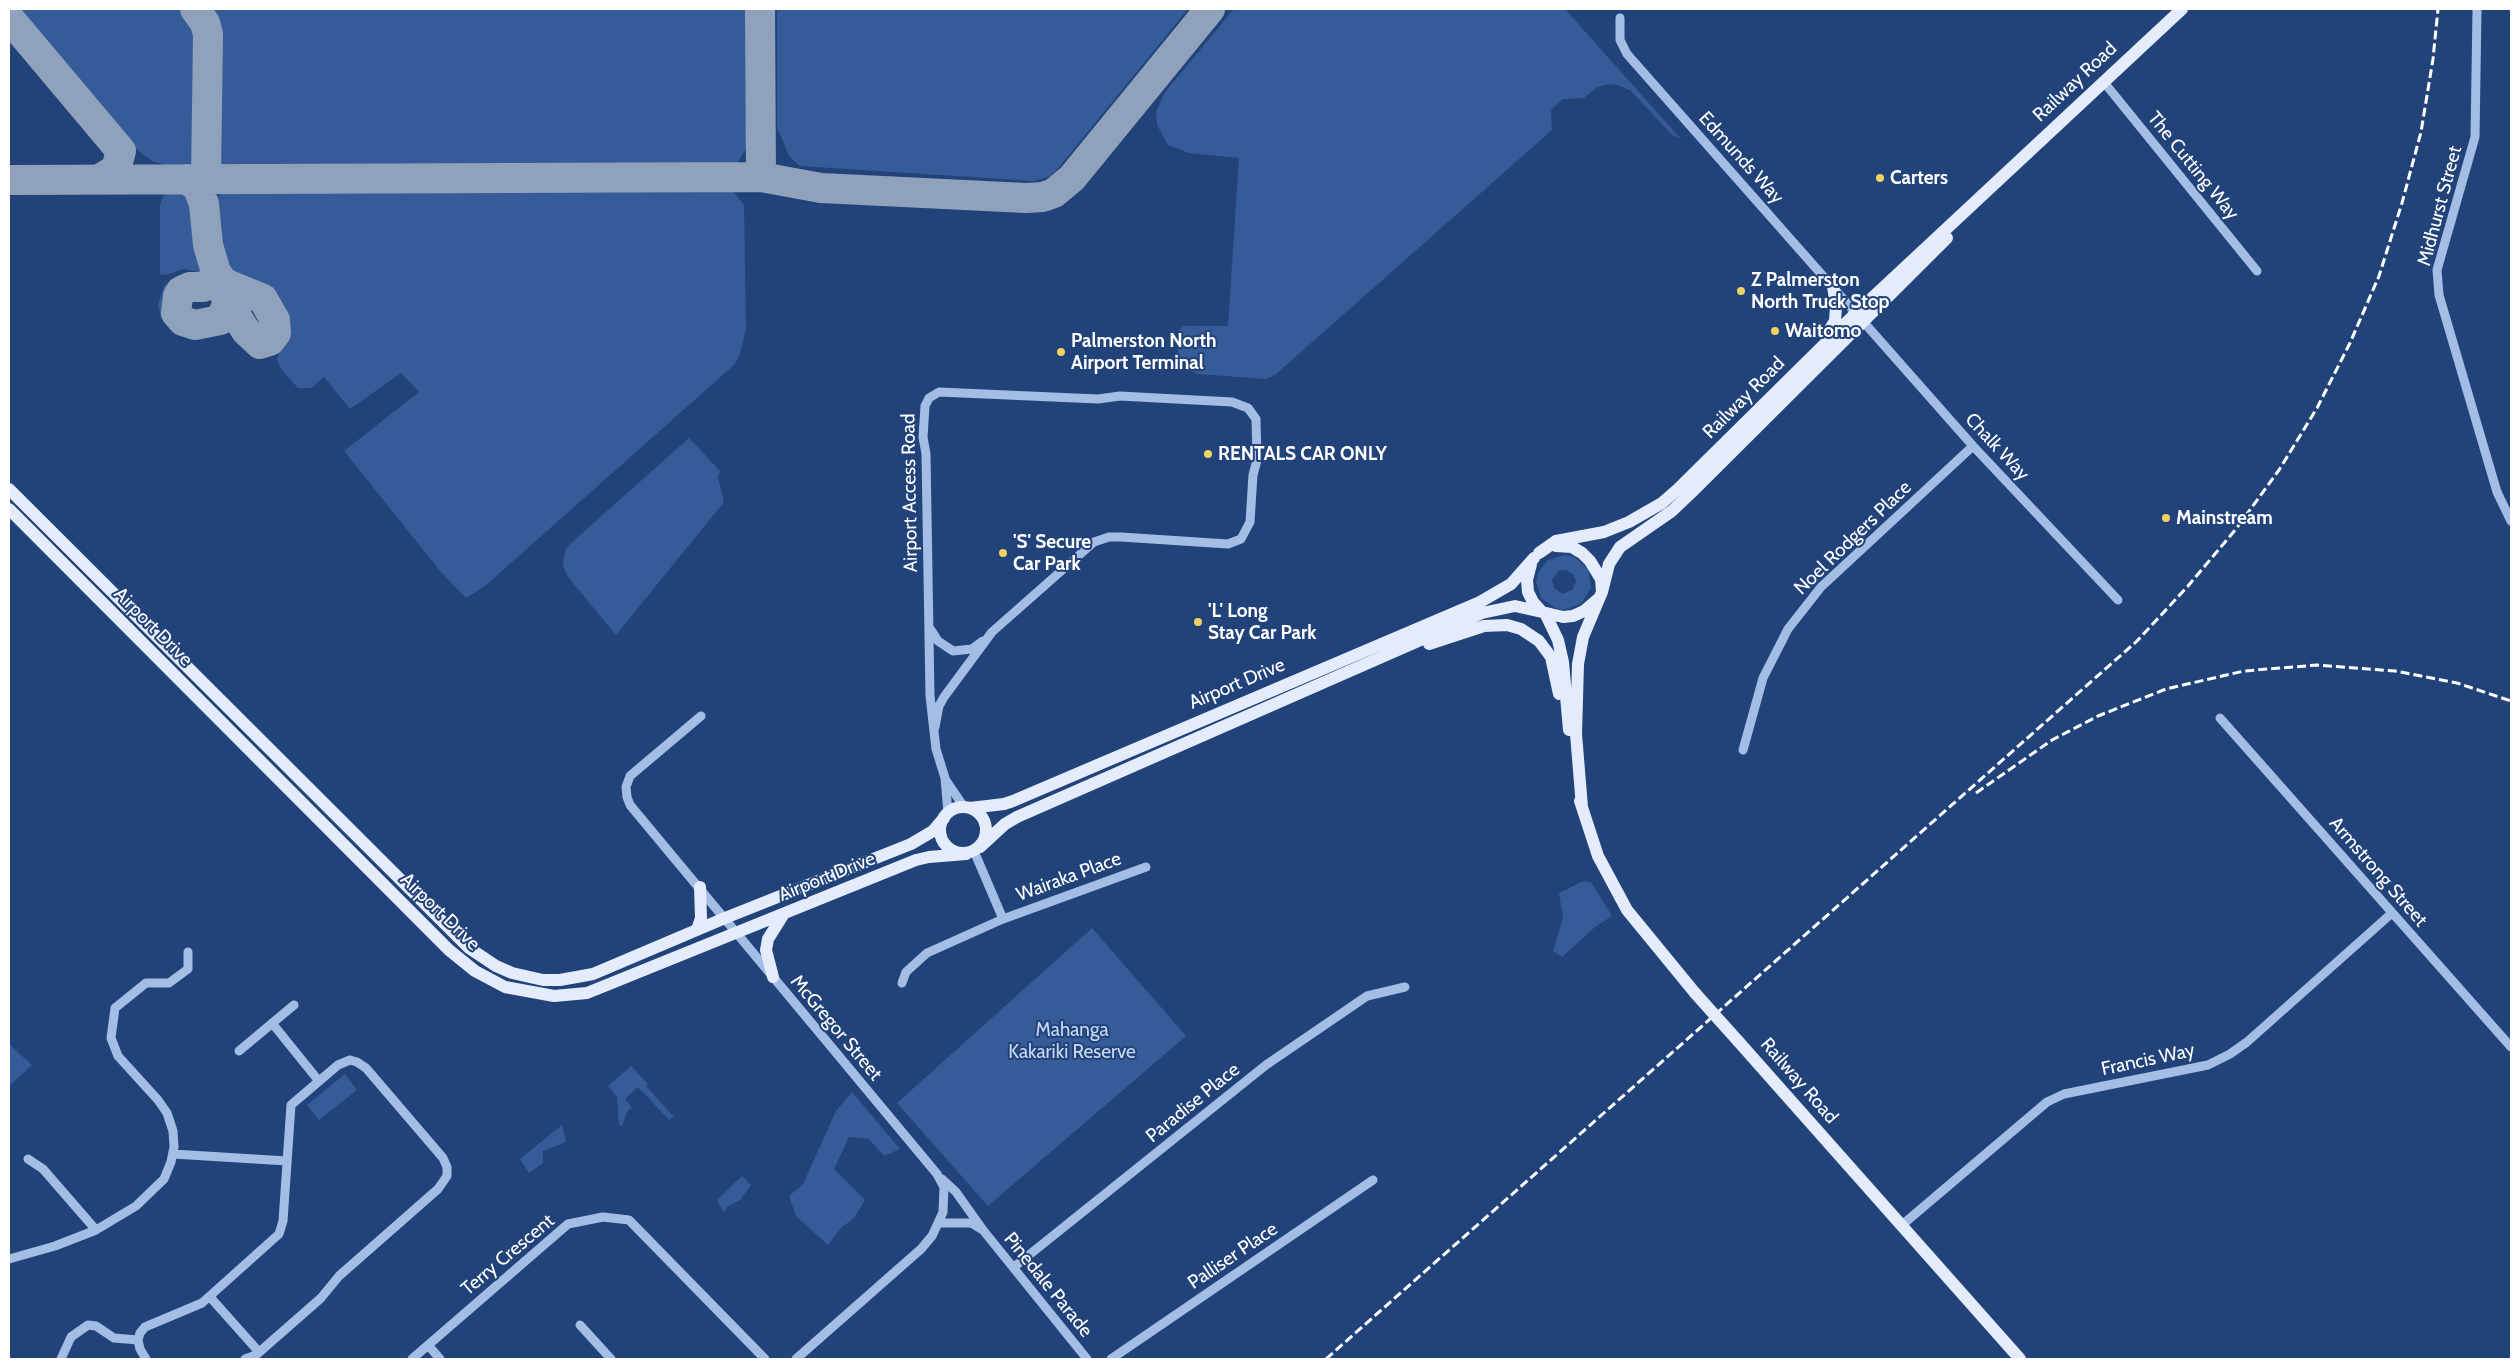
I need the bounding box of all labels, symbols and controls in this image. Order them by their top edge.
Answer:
street label: Railway Road [2028,37,2122,127]
street label: Edmunds Way [1694,107,1788,209]
street label: The Cutting Way [2142,107,2244,225]
street label: Midhurst Street [2413,143,2467,269]
place label: Carters [1890,167,1948,189]
marker: Carters [1874,172,1886,184]
place label: Z Palmerston North Truck Stop [1751,269,1889,313]
marker: Z Palmerston North Truck Stop [1735,285,1747,297]
place label: Waitomo [1785,320,1861,342]
marker: Waitomo [1769,325,1781,337]
place label: Palmerston North Airport Terminal [1071,330,1217,374]
marker: Palmerston North Airport Terminal [1055,346,1067,358]
street label: Railway Road [1698,352,1790,444]
street label: Chalk Way [1960,409,2034,485]
street label: Airport Access Road [897,413,923,573]
place label: RENTALS CAR ONLY [1218,443,1387,465]
marker: RENTALS CAR ONLY [1202,448,1214,460]
street label: Noel Rodgers Place [1790,476,1916,600]
place label: Mainstream [2176,507,2273,529]
marker: Mainstream [2160,512,2172,524]
place label: 'S' Secure Car Park [1013,531,1091,575]
marker: 'S' Secure Car Park [997,547,1009,559]
street label: Airport Drive [109,583,197,671]
place label: 'L' Long Stay Car Park [1208,600,1316,644]
marker: 'L' Long Stay Car Park [1192,616,1204,628]
street label: Airport Drive [1186,654,1288,714]
street label: Armstrong Street [2324,812,2432,932]
street label: Airport Drive [775,847,879,907]
street label: Wairaka Place [1014,848,1124,906]
street label: Airport Drive [395,868,485,956]
street label: McGregor Street [785,971,887,1085]
park label: Mahanga Kakariki Reserve [1008,1019,1136,1063]
street label: Railway Road [1755,1033,1843,1129]
street label: Francis Way [2099,1039,2197,1081]
street label: Paradise Place [1142,1058,1244,1148]
street label: Terry Crescent [457,1210,559,1300]
street label: Palliser Place [1184,1218,1282,1294]
street label: Pinedale Parade [999,1228,1097,1342]

